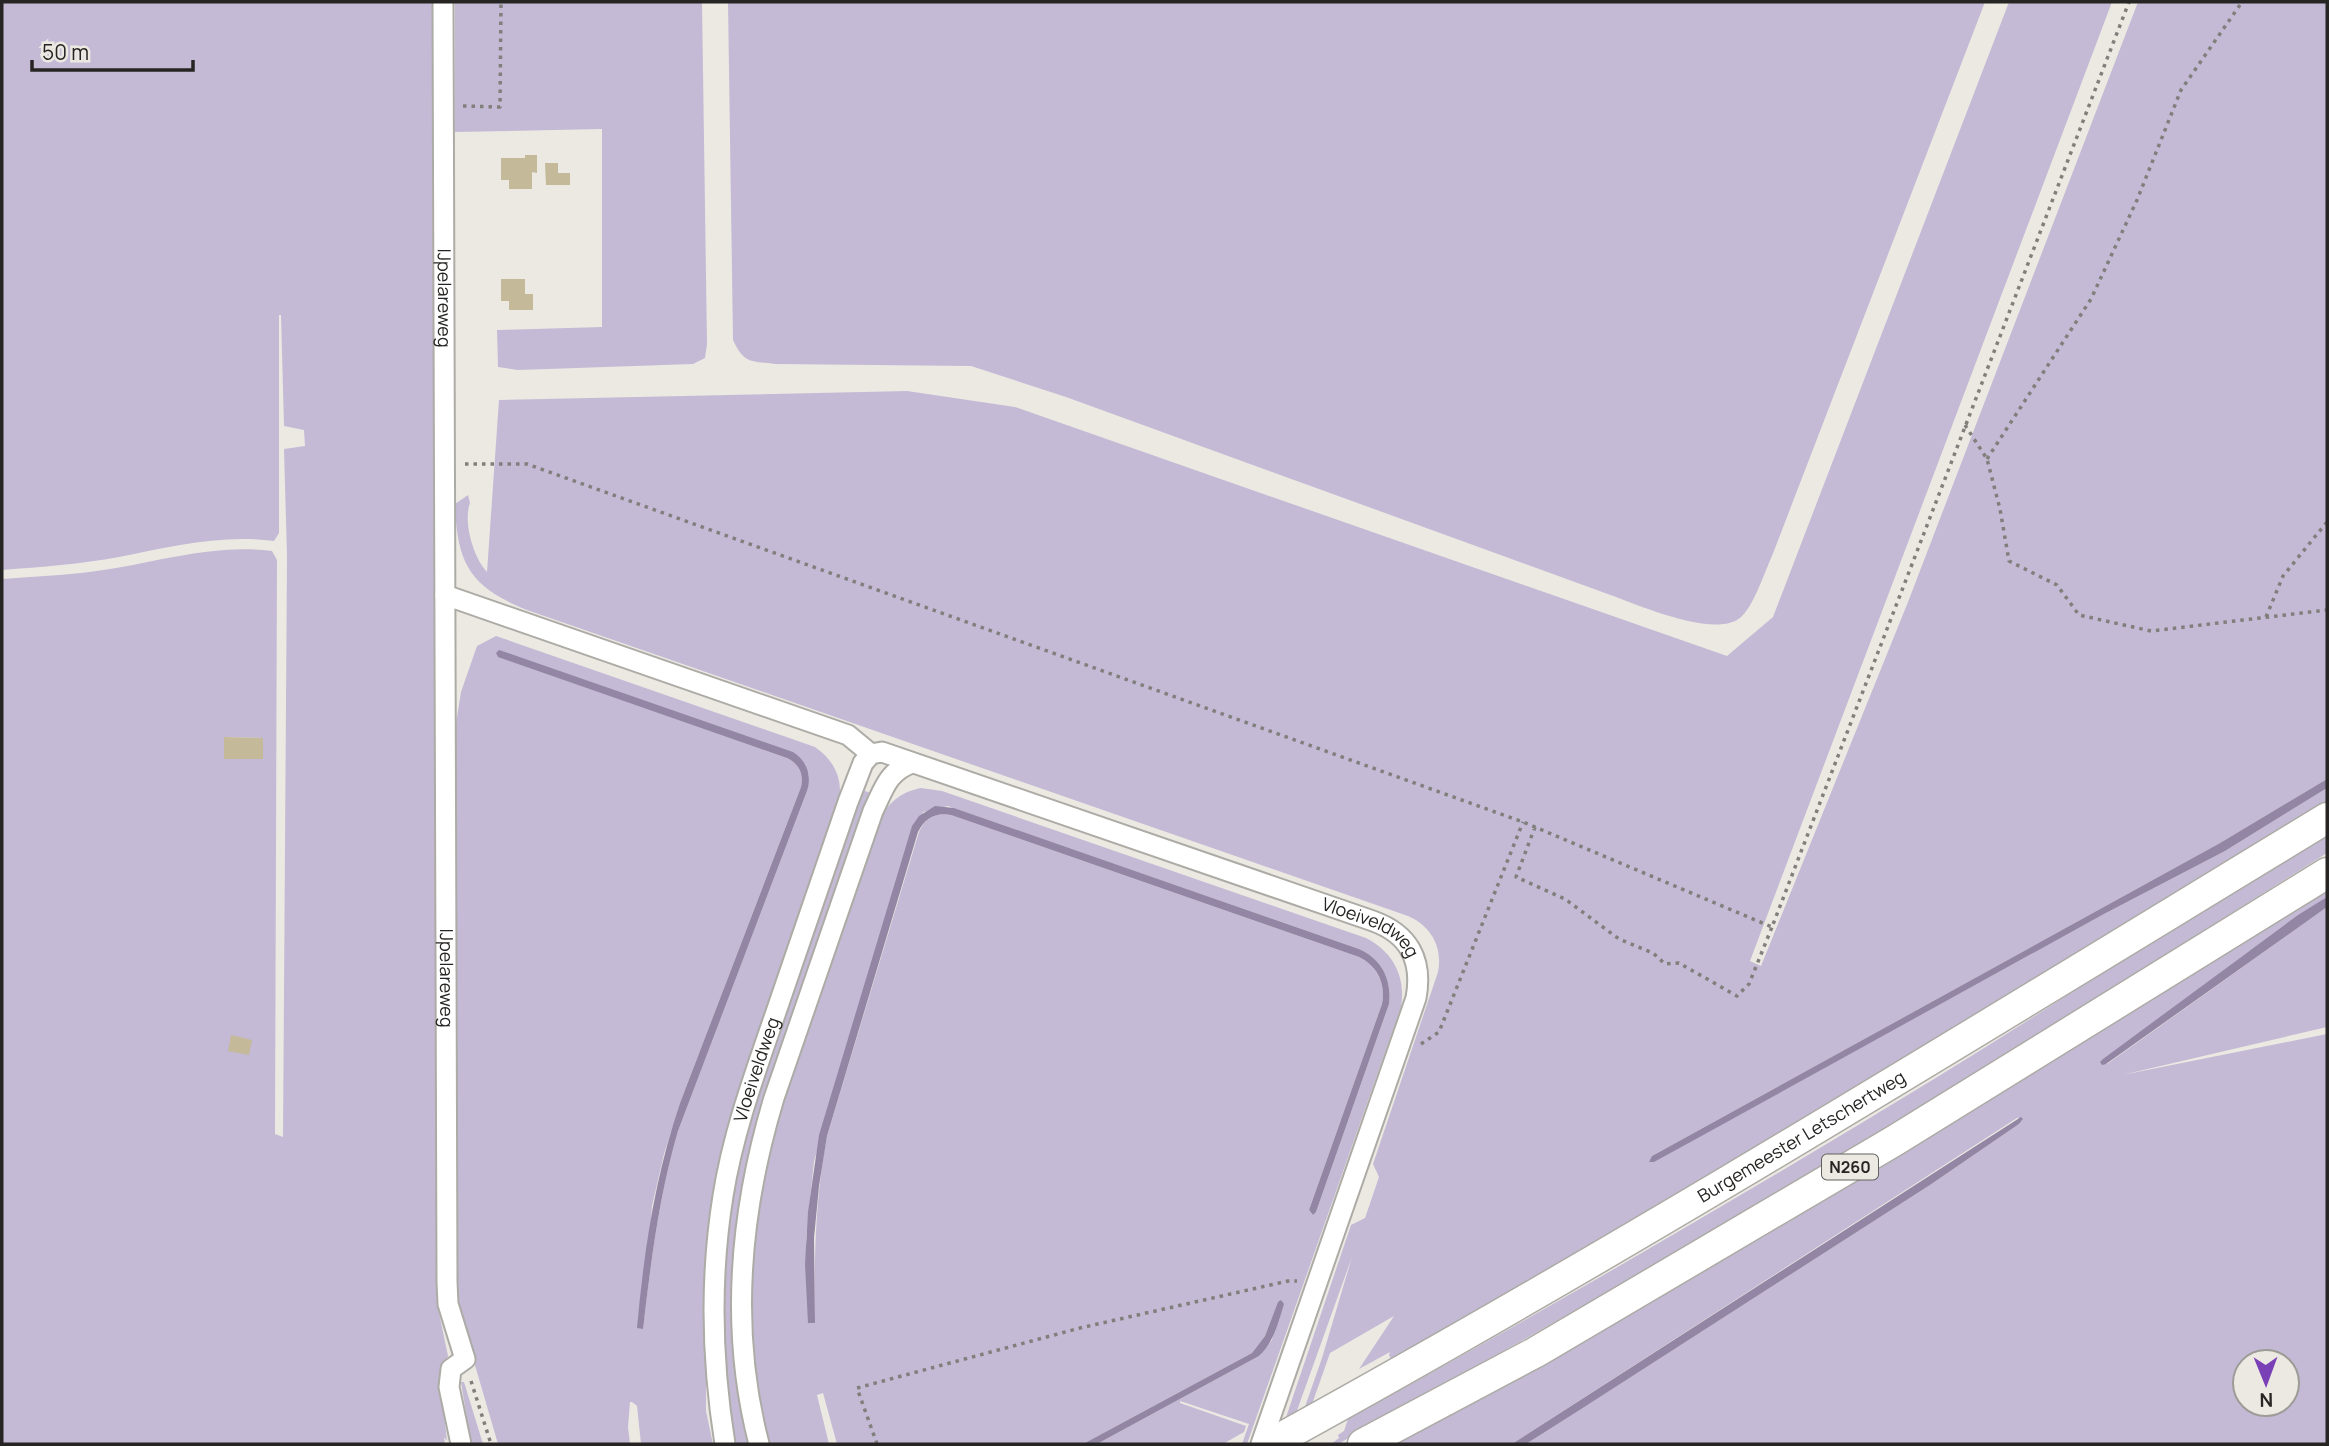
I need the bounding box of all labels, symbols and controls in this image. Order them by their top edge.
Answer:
scale bar [32,28,192,72]
text: 50 m [42,38,89,66]
street label: IJpelareweg [433,248,457,348]
street label: Vloeiveldweg [1319,891,1425,961]
street label: IJpelareweg [435,928,459,1028]
street label: Vloeiveldweg [727,1014,784,1125]
street label: Burgemeester Letschertweg [1693,1065,1909,1207]
road number: N260 [1822,1154,1878,1180]
north arrow [2231,1348,2301,1418]
text: N [2259,1387,2273,1413]

